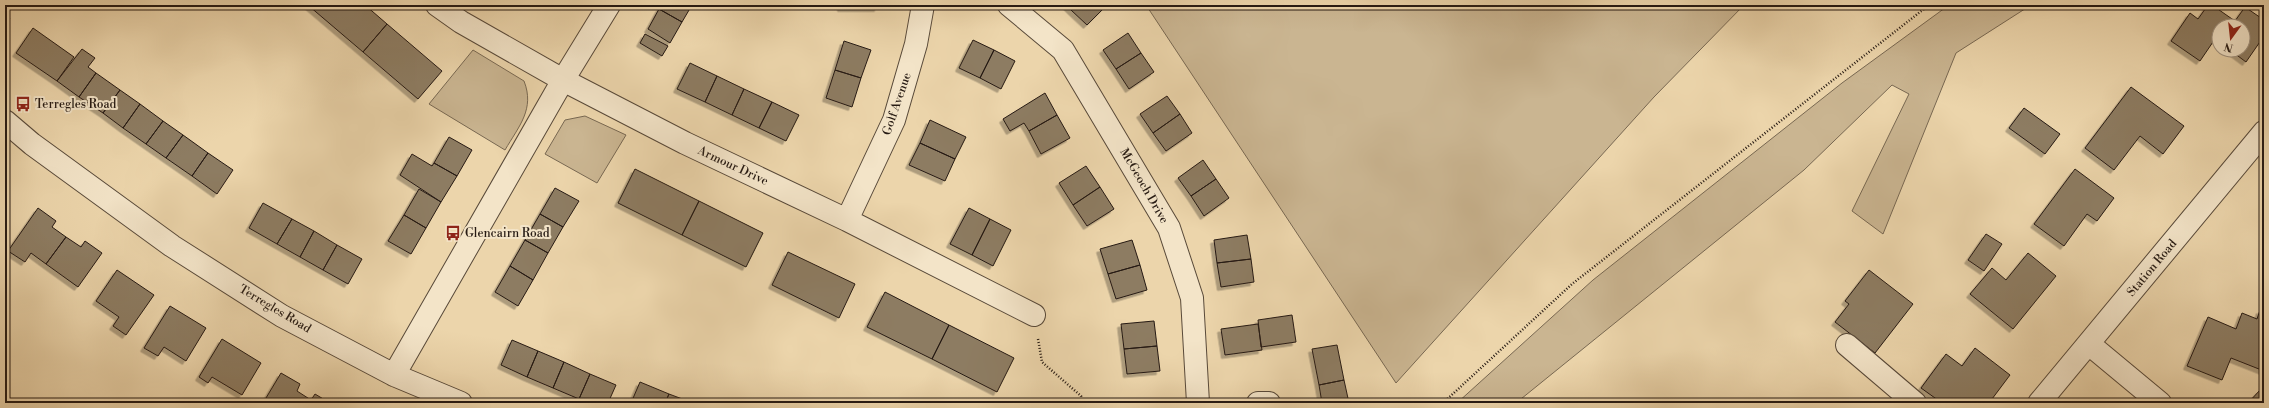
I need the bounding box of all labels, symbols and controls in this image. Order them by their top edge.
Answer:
north arrow [2211,18,2251,58]
text: N [2222,39,2235,55]
street label: Golf Avenue [879,71,915,137]
bus stop icon: Terregles Road [14,95,32,113]
place label: Terregles Road [35,97,117,112]
street label: Armour Drive [694,143,771,189]
street label: McGeoch Drive [1116,146,1172,226]
bus stop icon: Glencairn Road [444,224,462,242]
place label: Glencairn Road [465,226,550,241]
street label: Station Road [2124,236,2180,300]
street label: Terregles Road [236,282,314,336]

